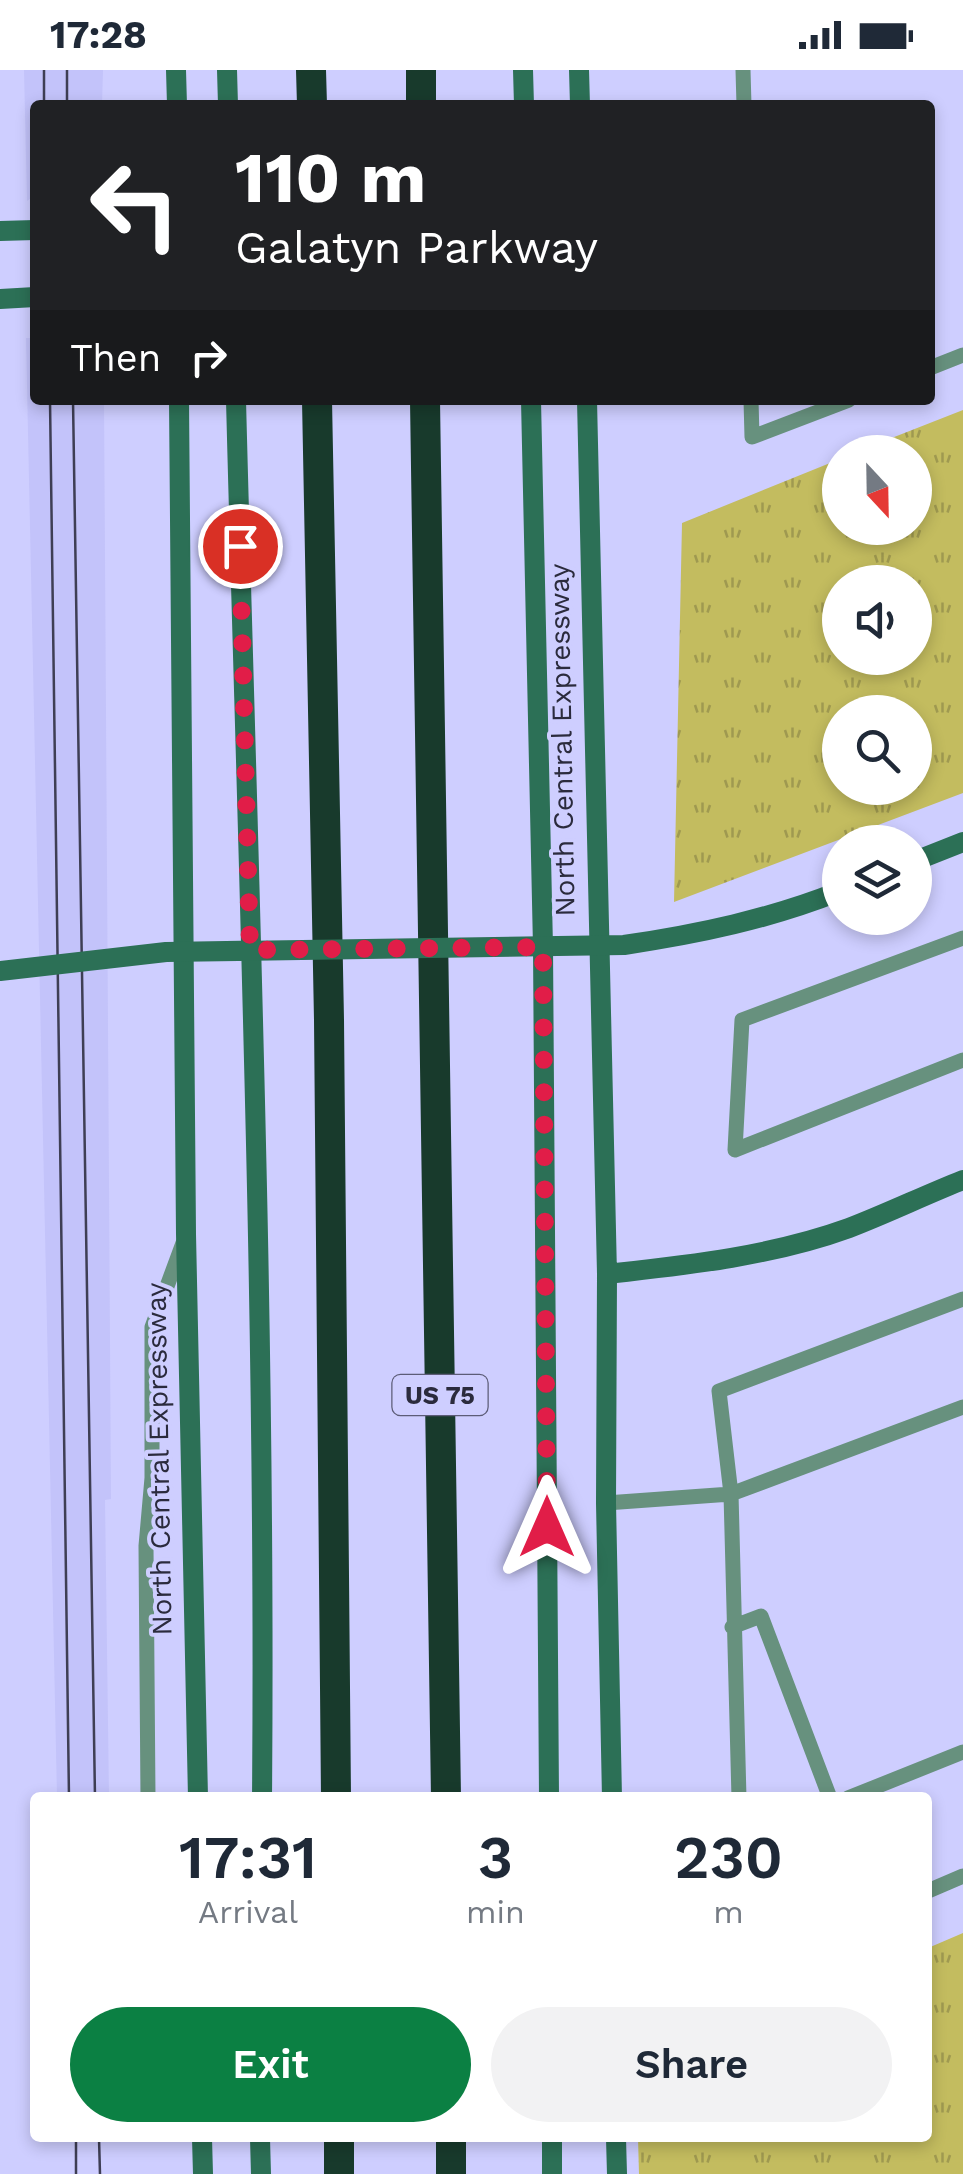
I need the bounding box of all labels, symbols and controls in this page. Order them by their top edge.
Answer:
text: 17:28 [50,13,147,57]
text: 110 m [235,137,426,219]
icon: left [70,140,200,270]
text: Galatyn Parkway [235,221,598,274]
icon: right [181,330,236,385]
text: Then [70,336,161,380]
north arrow [822,435,932,545]
map controls [822,435,932,935]
pin [198,504,283,589]
icon: arrive [213,519,268,574]
street label: North Central Expressway [542,563,582,917]
button: sound [822,565,932,675]
button: search [822,695,932,805]
button: layers [822,825,932,935]
street label: North Central Expressway [139,1282,179,1636]
road number: US 75 [392,1375,488,1415]
position arrow [495,1475,599,1579]
text: 17:31 [179,1822,317,1893]
text: 3 [478,1822,513,1893]
text: 230 [674,1822,783,1893]
text: Arrival [198,1893,298,1931]
text: min [466,1893,525,1931]
text: m [713,1893,744,1931]
button: Exit [70,2007,471,2122]
button: Share [491,2007,892,2122]

